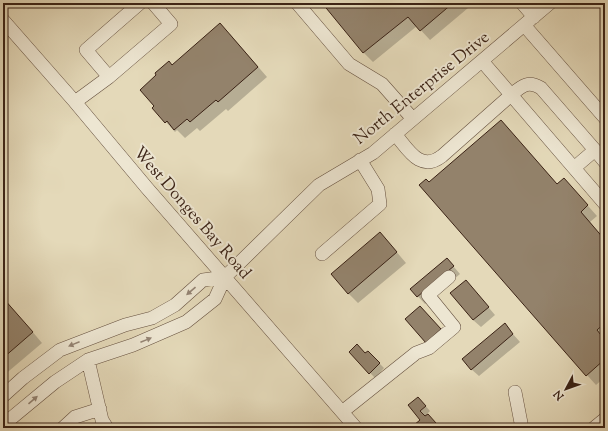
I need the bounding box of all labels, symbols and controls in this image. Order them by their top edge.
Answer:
street label: North Enterprise Drive [349,26,495,151]
street label: West Donges Bay Road [127,142,256,285]
one-way arrow [185,286,196,295]
one-way arrow [141,337,152,343]
one-way arrow [67,342,79,348]
north arrow [546,369,586,409]
text: N [550,386,569,404]
one-way arrow [27,395,38,404]

